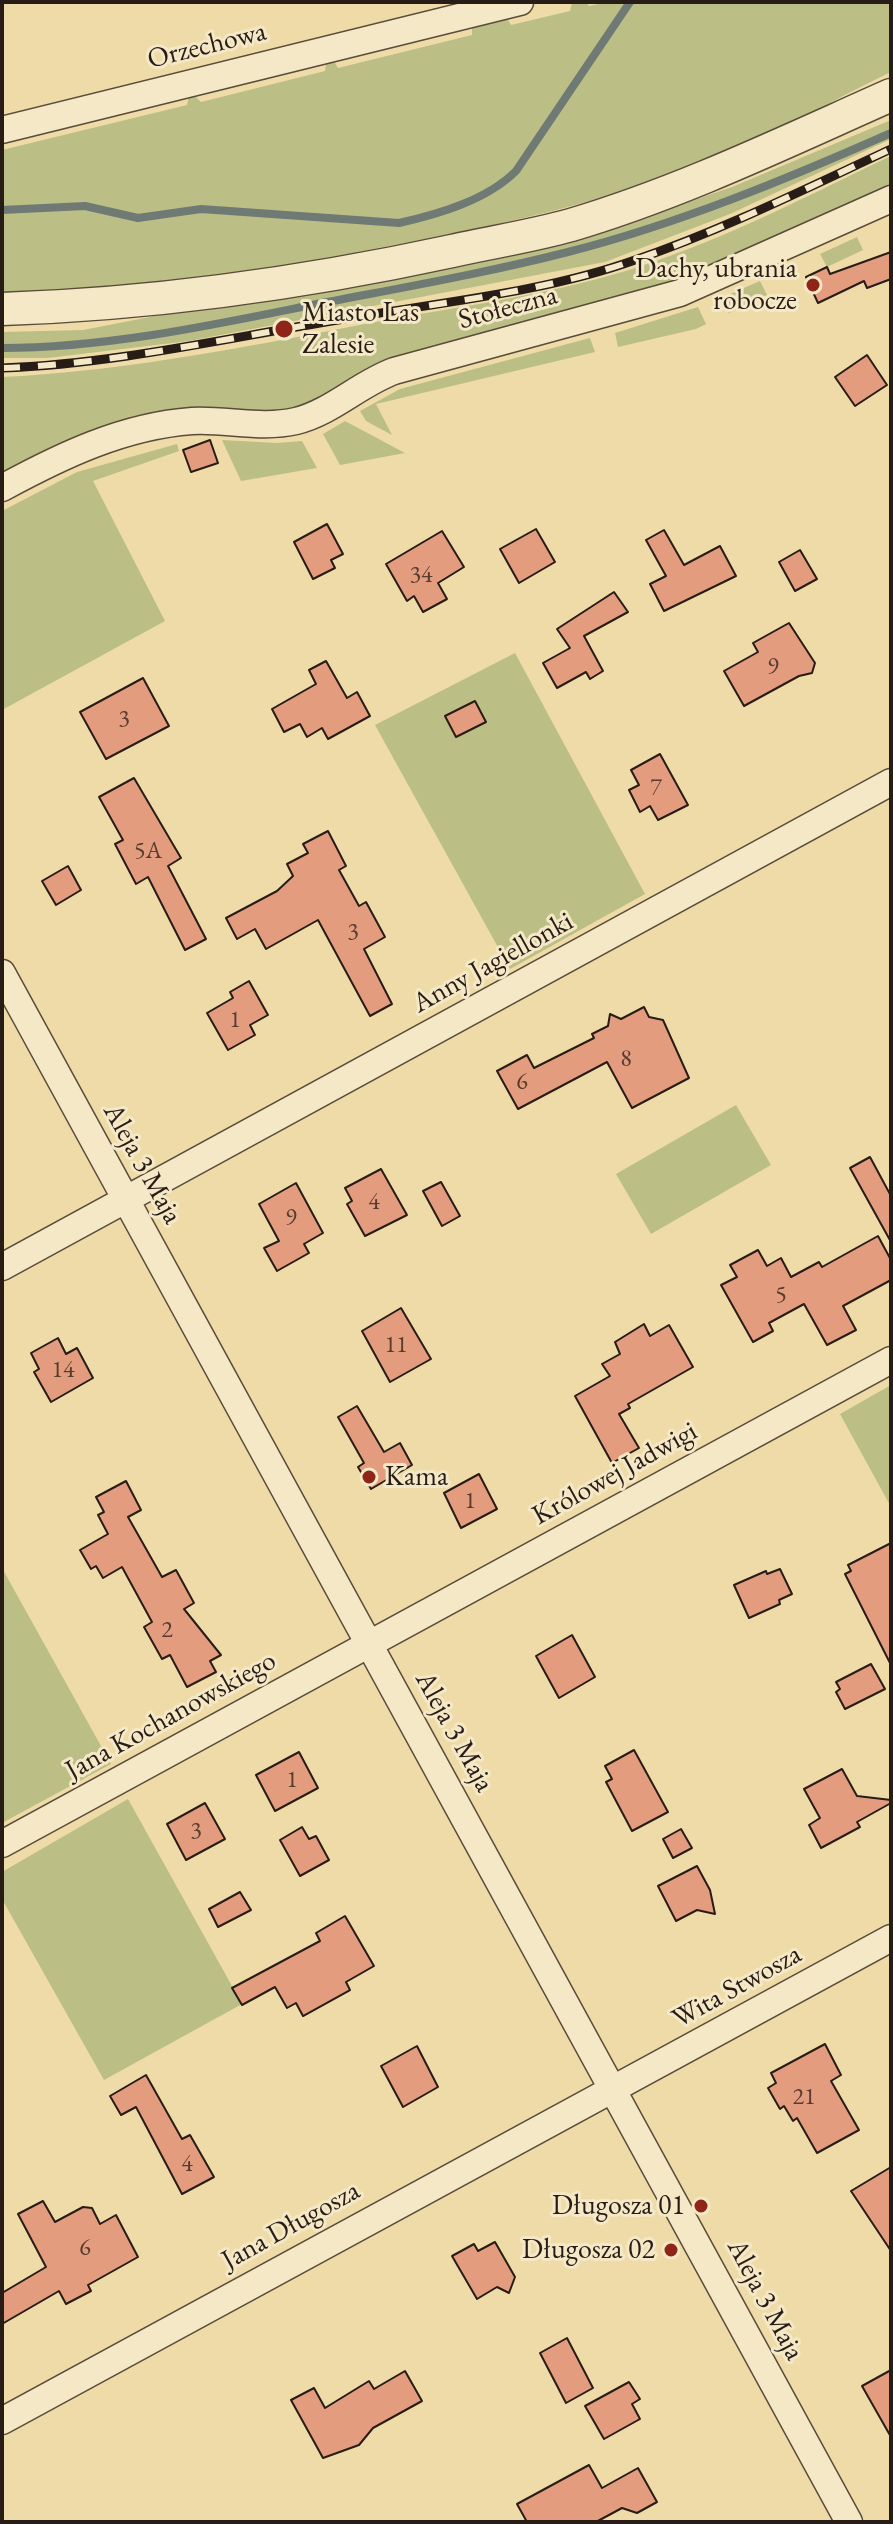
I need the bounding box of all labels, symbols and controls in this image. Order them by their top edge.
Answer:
street label: Orzechowa [144,15,270,77]
place label: Dachy, ubrania robocze [635,252,797,318]
marker: Dachy, ubrania robocze [804,276,822,294]
street label: Stołeczna [455,279,561,337]
place label: Miasto Las Zalesie [302,296,419,362]
marker: Miasto Las Zalesie [273,318,295,340]
house number: 34 [409,561,433,589]
house number: 9 [767,653,779,681]
house number: 3 [118,705,130,733]
house number: 7 [650,774,662,802]
house number: 5A [134,837,162,865]
street label: Anny Jagiellonki [407,905,579,1021]
house number: 3 [347,918,359,946]
house number: 1 [229,1006,241,1034]
house number: 8 [620,1045,632,1073]
house number: 6 [516,1068,528,1096]
street label: Aleja 3 Maja [95,1098,189,1230]
house number: 4 [368,1188,380,1216]
house number: 9 [285,1204,297,1232]
house number: 5 [775,1281,787,1309]
house number: 11 [384,1331,408,1359]
house number: 14 [51,1356,75,1384]
street label: Królowej Jadwigi [527,1415,703,1533]
place label: Kama [385,1460,448,1494]
marker: Kama [360,1468,378,1486]
house number: 1 [464,1487,476,1515]
house number: 2 [161,1616,173,1644]
street label: Jana Kochanowskiego [60,1644,282,1788]
street label: Aleja 3 Maja [407,1666,501,1798]
house number: 1 [286,1766,298,1794]
house number: 3 [190,1817,202,1845]
street label: Wita Stwosza [667,1938,807,2036]
house number: 21 [792,2083,816,2111]
house number: 4 [181,2150,193,2178]
street label: Jana Długosza [216,2174,366,2278]
place label: Długosza 01 [552,2189,685,2223]
marker: Długosza 01 [692,2197,710,2215]
place label: Długosza 02 [522,2233,655,2267]
house number: 6 [79,2234,91,2262]
street label: Aleja 3 Maja [719,2234,811,2366]
marker: Długosza 02 [662,2241,680,2259]

